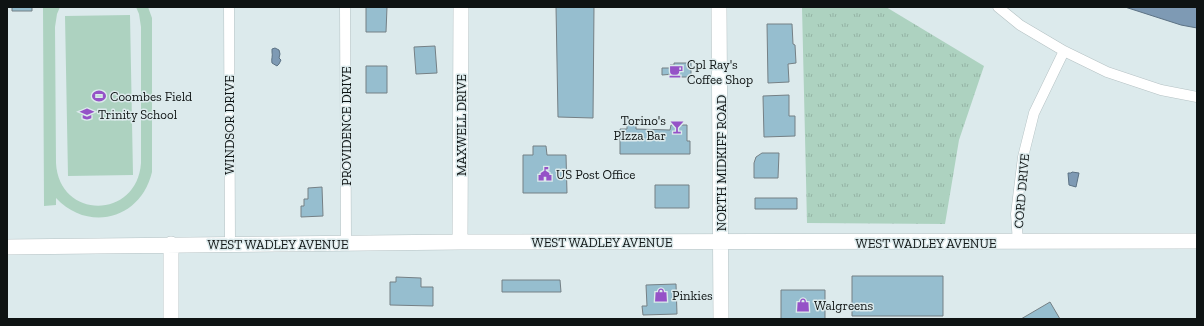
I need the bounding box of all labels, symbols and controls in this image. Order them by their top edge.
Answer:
place label: Cpl Ray's Coffee Shop [687,57,753,87]
cafe icon: Cpl Ray's Coffee Shop [668,63,684,79]
street label: PROVIDENCE DRIVE [339,66,354,186]
street label: MAXWELL DRIVE [454,74,469,176]
street label: WINDSOR DRIVE [222,75,237,175]
sports icon: Coombes Field [91,88,107,104]
place label: Coombes Field [110,89,192,104]
street label: NORTH MIDKIFF ROAD [714,95,729,231]
school or university icon: Trinity School [79,106,95,122]
place label: Trinity School [98,107,178,122]
place label: Torino's PIzza Bar [614,113,666,143]
bar icon: Torino's PIzza Bar [669,119,685,135]
street label: CORD DRIVE [1011,153,1032,229]
public building icon: US Post Office [537,166,553,182]
place label: US Post Office [556,167,635,182]
street label: WEST WADLEY AVENUE [532,235,673,250]
street label: WEST WADLEY AVENUE [856,236,997,251]
street label: WEST WADLEY AVENUE [208,237,349,252]
shop icon: Pinkies [653,287,669,303]
place label: Pinkies [672,288,713,303]
shop icon: Walgreens [795,297,811,313]
place label: Walgreens [814,298,874,313]

